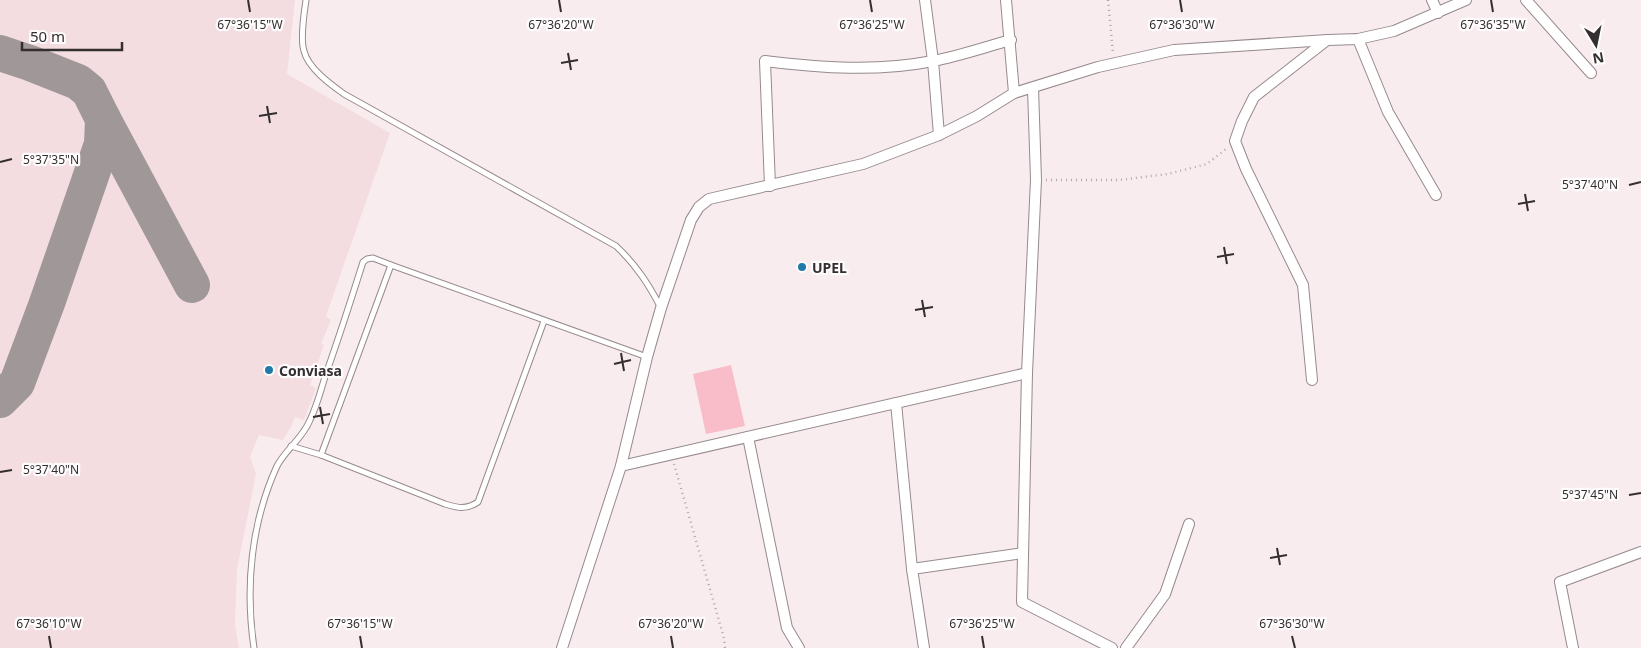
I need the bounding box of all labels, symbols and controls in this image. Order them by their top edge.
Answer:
text: 67°36'15"W [217,16,283,33]
text: 67°36'20"W [528,16,594,33]
text: 67°36'25"W [839,16,905,33]
text: 67°36'30"W [1149,16,1215,33]
text: 67°36'35"W [1460,16,1526,33]
scale bar [22,20,122,52]
north arrow [1571,20,1621,70]
text: 50 m [30,26,65,46]
text: N [1591,48,1606,69]
text: 5°37'35"N [23,151,79,168]
text: 5°37'40"N [1562,176,1618,193]
place label: UPEL [812,258,847,277]
marker: UPEL [796,261,808,273]
place label: Conviasa [279,361,342,380]
marker: Conviasa [263,364,275,376]
text: 5°37'40"N [23,461,79,478]
text: 5°37'45"N [1562,486,1618,503]
text: 67°36'10"W [16,615,82,632]
text: 67°36'15"W [327,615,393,632]
text: 67°36'20"W [638,615,704,632]
text: 67°36'25"W [949,615,1015,632]
text: 67°36'30"W [1259,615,1325,632]

